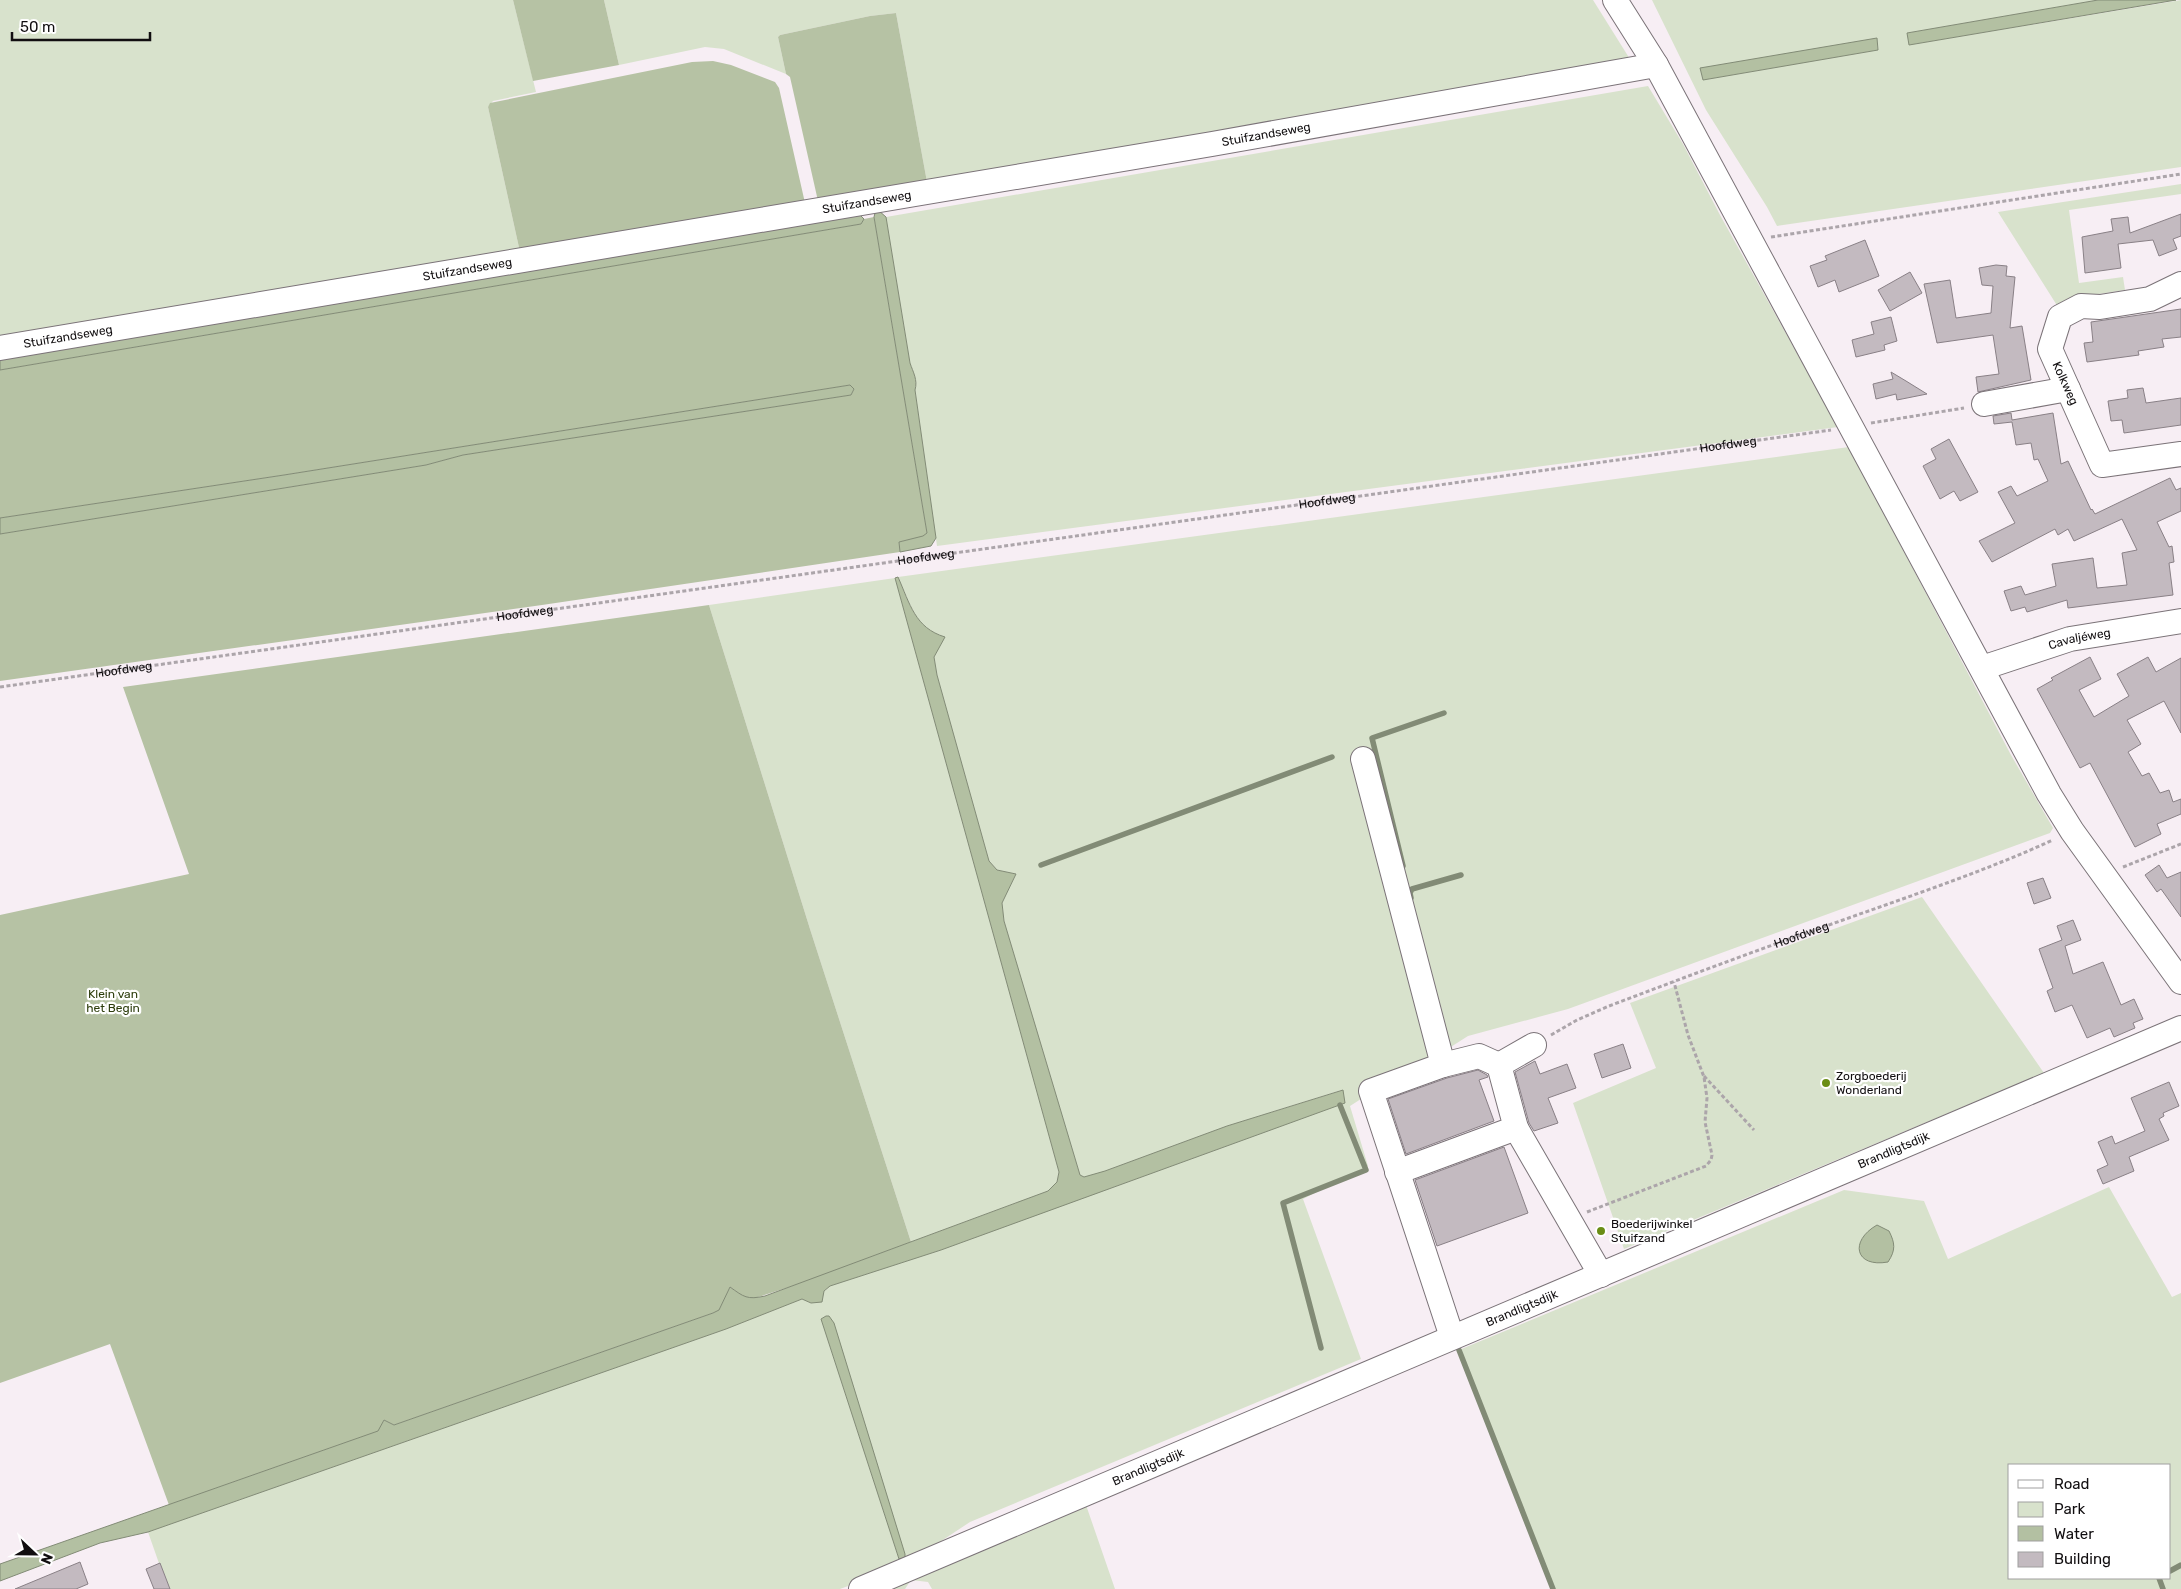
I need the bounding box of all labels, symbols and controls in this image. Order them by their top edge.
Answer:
scale bar [12,10,150,42]
text: 50 m [20,18,55,36]
street label: Stuifzandseweg [1220,120,1312,149]
street label: Stuifzandseweg [821,188,912,216]
street label: Stuifzandseweg [422,255,513,284]
street label: Stuifzandseweg [22,322,114,351]
street label: Kolkweg [2050,359,2081,407]
street label: Hoofdweg [1699,434,1757,455]
street label: Hoofdweg [1298,490,1356,512]
street label: Hoofdweg [897,546,955,568]
street label: Hoofdweg [496,602,554,624]
street label: Cavaljéweg [2047,626,2112,653]
street label: Hoofdweg [94,659,153,681]
street label: Hoofdweg [1772,919,1831,951]
park label: Klein van het Begin [86,987,140,1015]
place label: Zorgboederij Wonderland [1836,1069,1907,1097]
marker: Zorgboederij Wonderland [1820,1077,1832,1089]
street label: Brandligtsdijk [1856,1128,1932,1172]
place label: Boederijwinkel Stuifzand [1611,1217,1692,1245]
marker: Boederijwinkel Stuifzand [1595,1225,1607,1237]
street label: Brandligtsdijk [1484,1286,1561,1330]
street label: Brandligtsdijk [1110,1445,1187,1488]
legend [2008,1464,2171,1579]
text: Road [2054,1475,2090,1493]
text: Park [2054,1500,2085,1518]
text: Water [2054,1525,2094,1543]
north arrow [10,1529,60,1579]
text: Building [2054,1550,2111,1568]
text: N [37,1551,56,1567]

